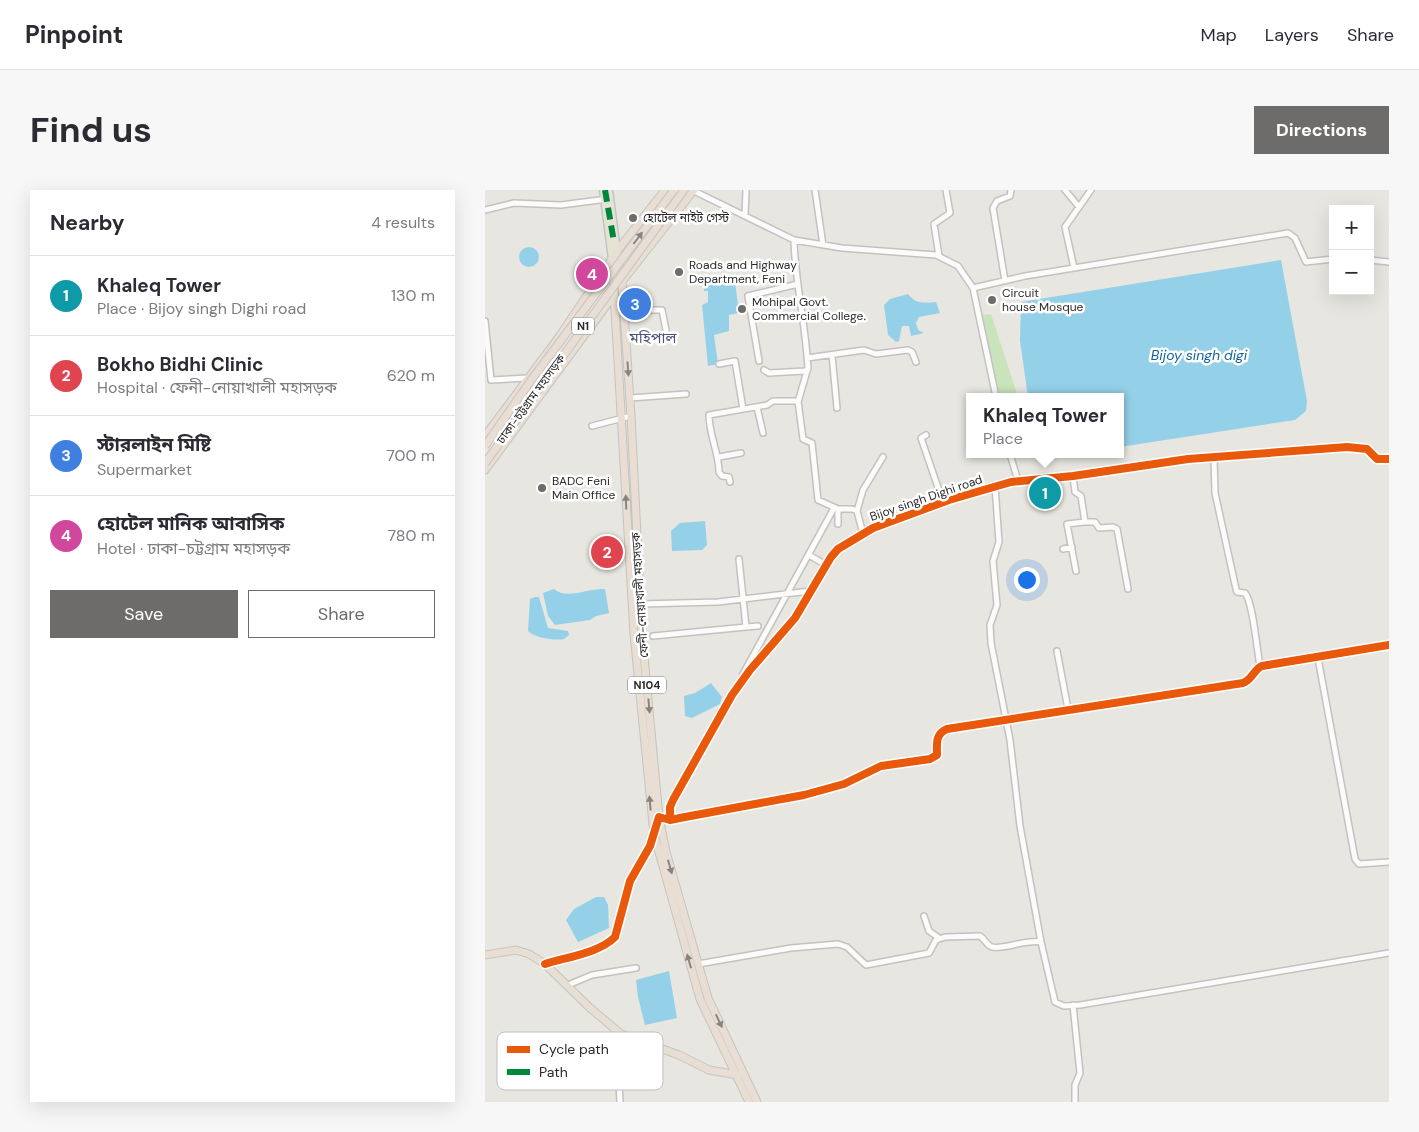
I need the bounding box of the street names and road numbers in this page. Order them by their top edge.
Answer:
road number: N1 [572,318,594,334]
street label: ঢাকা-চট্টগ্রাম মহাসড়ক [492,351,569,448]
street label: Bijoy singh Dighi road [867,471,985,525]
street label: ফেনী-নোয়াখালী মহাসড়ক [628,531,652,658]
road number: N104 [628,676,666,694]

